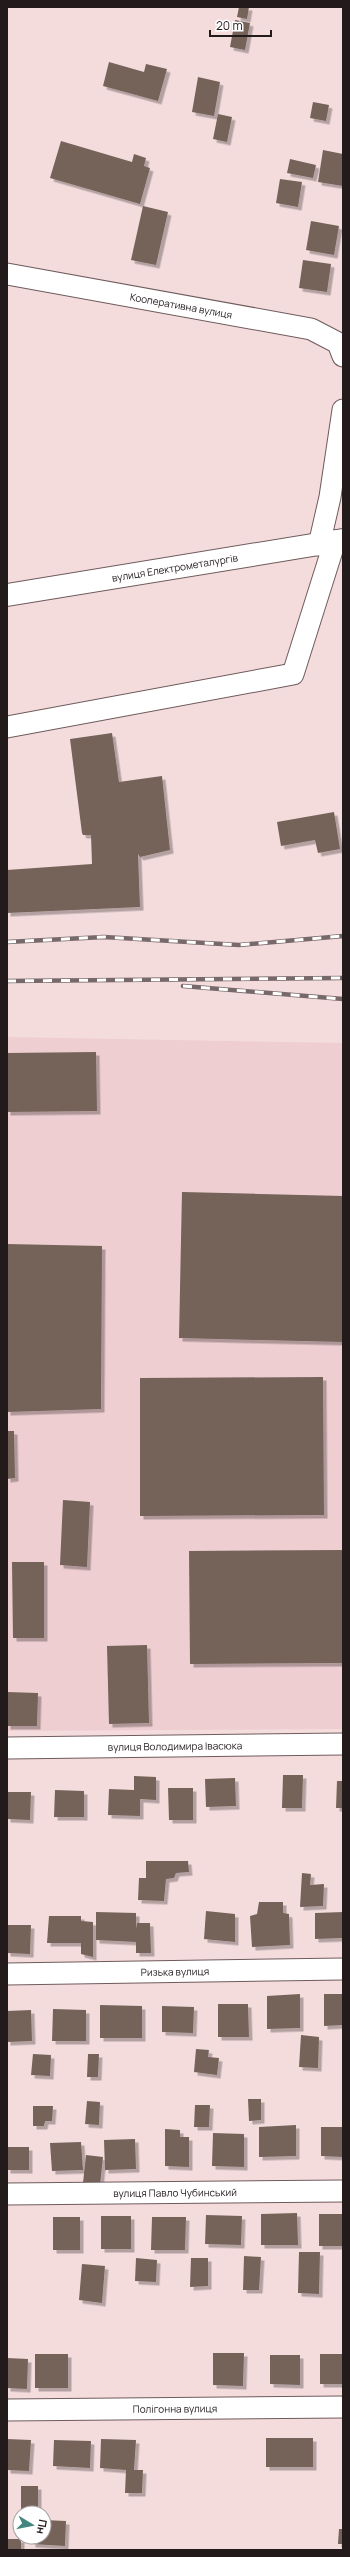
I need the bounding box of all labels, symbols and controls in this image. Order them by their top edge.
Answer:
scale bar [210,12,271,38]
text: 20 m [216,17,243,34]
street label: Кооперативна вулиця [129,289,233,322]
street label: вулиця Електрометалургів [111,550,239,585]
street label: вулиця Володимира Івасюка [108,1738,242,1754]
street label: Ризька вулиця [141,1964,209,1979]
street label: вулиця Павло Чубинський [113,2185,237,2200]
street label: Полігонна вулиця [133,2401,217,2416]
north arrow [12,2505,52,2545]
text: Пн [34,2518,51,2536]

